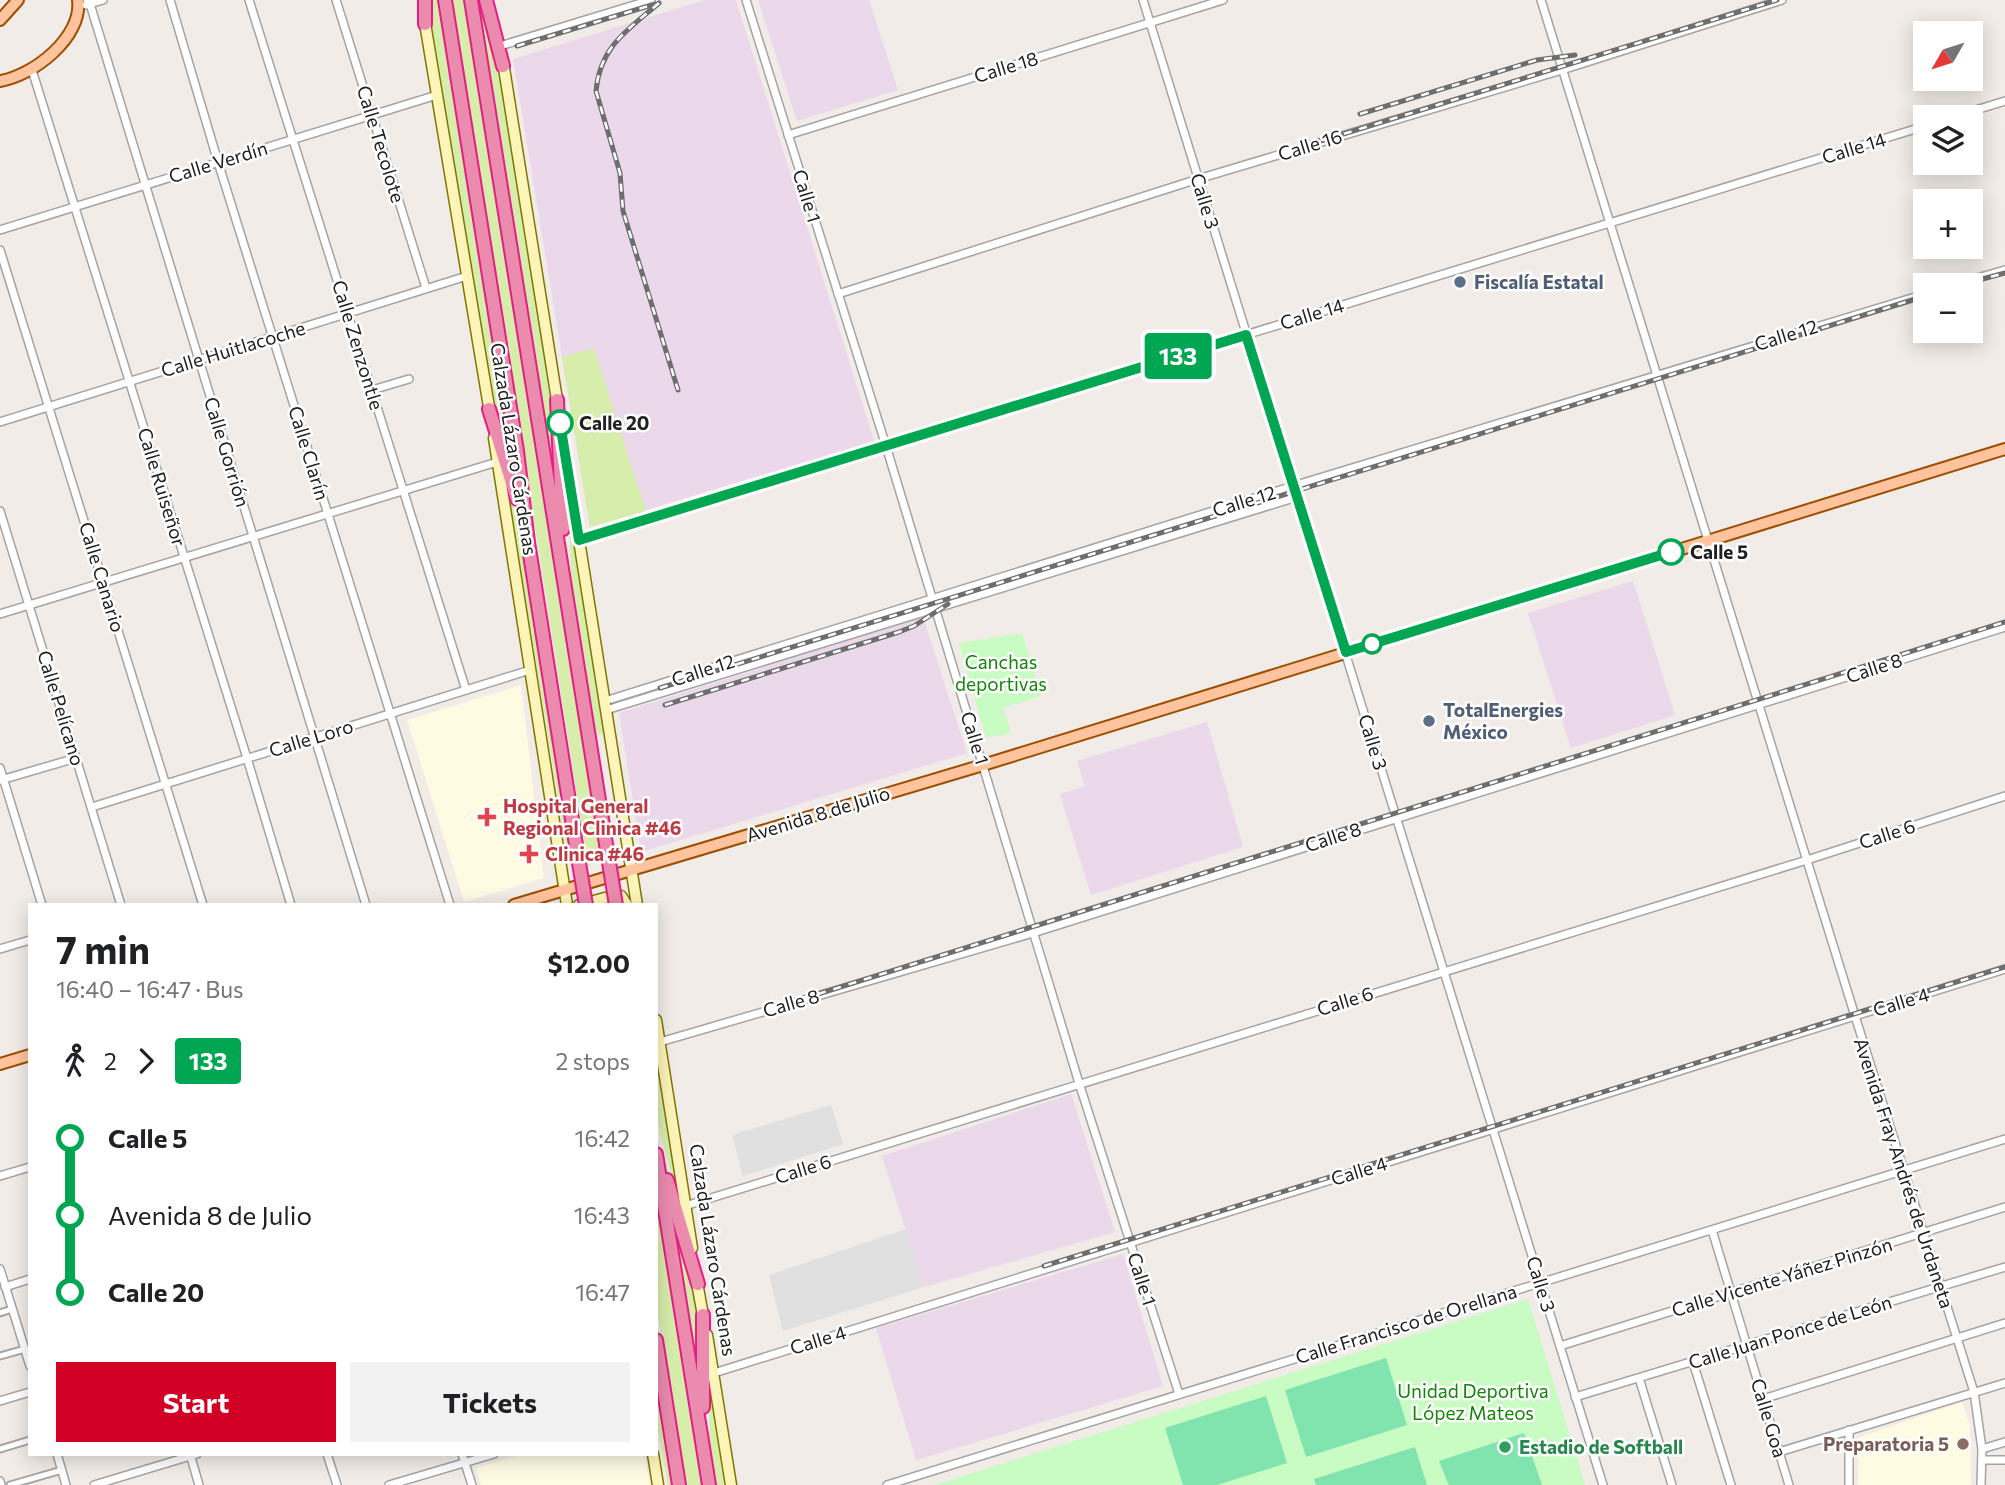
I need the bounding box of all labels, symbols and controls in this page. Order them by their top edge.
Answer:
north arrow [1913,21,1983,91]
map controls [1913,21,1983,343]
street label: Calle 18 [971,46,1041,87]
street label: Calle Tecolote [353,82,410,205]
button: layers [1913,105,1983,175]
street label: Calle 16 [1275,124,1345,165]
street label: Calle 14 [1819,127,1889,168]
street label: Calle Verdín [166,136,270,187]
street label: Calle 1 [789,166,826,225]
street label: Calle 3 [1186,170,1225,232]
button: + [1913,189,1983,259]
place label: Fiscalía Estatal [1474,270,1604,293]
button: − [1913,273,1983,343]
marker: Fiscalía Estatal [1452,274,1468,290]
street label: Calle Zenzontle [328,277,389,412]
street label: Calle 14 [1277,293,1347,334]
street label: Calle 12 [1751,314,1820,355]
street label: Calle Huitlacoche [158,316,308,381]
line badge: 133 [1138,333,1218,379]
street label: Calzada Lázaro Cárdenas [486,341,543,557]
text: 133 [1159,341,1197,370]
street label: Calle Gorrión [200,394,255,510]
street label: Calle Clarín [284,403,335,503]
marker: Calle 20 [547,410,573,436]
place label: Calle 20 [579,411,649,434]
street label: Calle Ruiseñor [134,425,192,549]
street label: Calle 12 [1209,480,1278,521]
street label: Calle Canario [75,519,130,635]
marker: Calle 5 [1658,539,1684,565]
place label: Calle 5 [1690,540,1748,563]
unlabelled marker [1362,634,1382,654]
street label: Calle Pelícano [33,648,90,768]
street label: Calle 8 [1843,648,1905,687]
street label: Calle 12 [668,649,737,690]
park label: Canchas deportivas [955,650,1047,695]
place label: TotalEnergies México [1443,698,1563,743]
street label: Calle 1 [957,708,994,767]
street label: Calle 3 [1354,711,1393,773]
marker: TotalEnergies México [1421,713,1437,729]
street label: Calle Loro [266,714,356,761]
street label: Avenida 8 de Julio [743,781,893,846]
place label: Hospital General Regional Clinica #46 [503,794,682,839]
marker: Hospital General Regional Clinica #46 [477,807,497,827]
street label: Calle 6 [1856,814,1918,853]
street label: Calle 8 [1302,817,1364,856]
place label: Clinica #46 [545,842,644,865]
marker: Clinica #46 [519,844,539,864]
text: 7 min [56,925,150,972]
text: $12.00 [547,947,630,978]
text: 16:40 – 16:47 · Bus [56,975,243,1003]
street label: Calle 6 [1314,981,1376,1020]
street label: Calle 4 [1870,982,1932,1021]
street label: Calle 8 [760,983,822,1022]
street label: Avenida Fray Andrés de Urdaneta [1850,1035,1959,1311]
icon: walk [56,1042,94,1080]
icon: forward [127,1042,165,1080]
text: 133 [189,1046,227,1075]
text: 2 [104,1047,117,1075]
text: 2 stops [556,1047,630,1075]
text: Calle 5 [108,1122,187,1153]
text: 16:42 [575,1124,630,1152]
street label: Calzada Lázaro Cárdenas [685,1142,742,1358]
street label: Calle 6 [772,1149,834,1188]
street label: Calle 4 [1328,1151,1390,1190]
text: Avenida 8 de Julio [108,1199,312,1230]
text: 16:43 [574,1201,630,1229]
street label: Calle Vicente Yáñez Pinzón [1669,1232,1895,1321]
street label: Calle 1 [1123,1249,1162,1308]
street label: Calle 3 [1522,1253,1561,1315]
text: Calle 20 [108,1276,204,1307]
text: 16:47 [575,1278,630,1306]
street label: Calle Francisco de Orellana [1292,1279,1519,1368]
street label: Calle Juan Ponce de León [1685,1290,1894,1373]
street label: Calle 4 [787,1320,849,1359]
button: Start [56,1362,336,1442]
button: Tickets [350,1362,630,1442]
street label: Calle Goa [1747,1376,1792,1460]
park label: Unidad Deportiva López Mateos [1397,1379,1549,1424]
place label: Preparatoria 5 [1823,1432,1949,1455]
place label: Estadio de Softball [1519,1435,1683,1458]
marker: Preparatoria 5 [1955,1436,1971,1452]
marker: Estadio de Softball [1497,1439,1513,1455]

